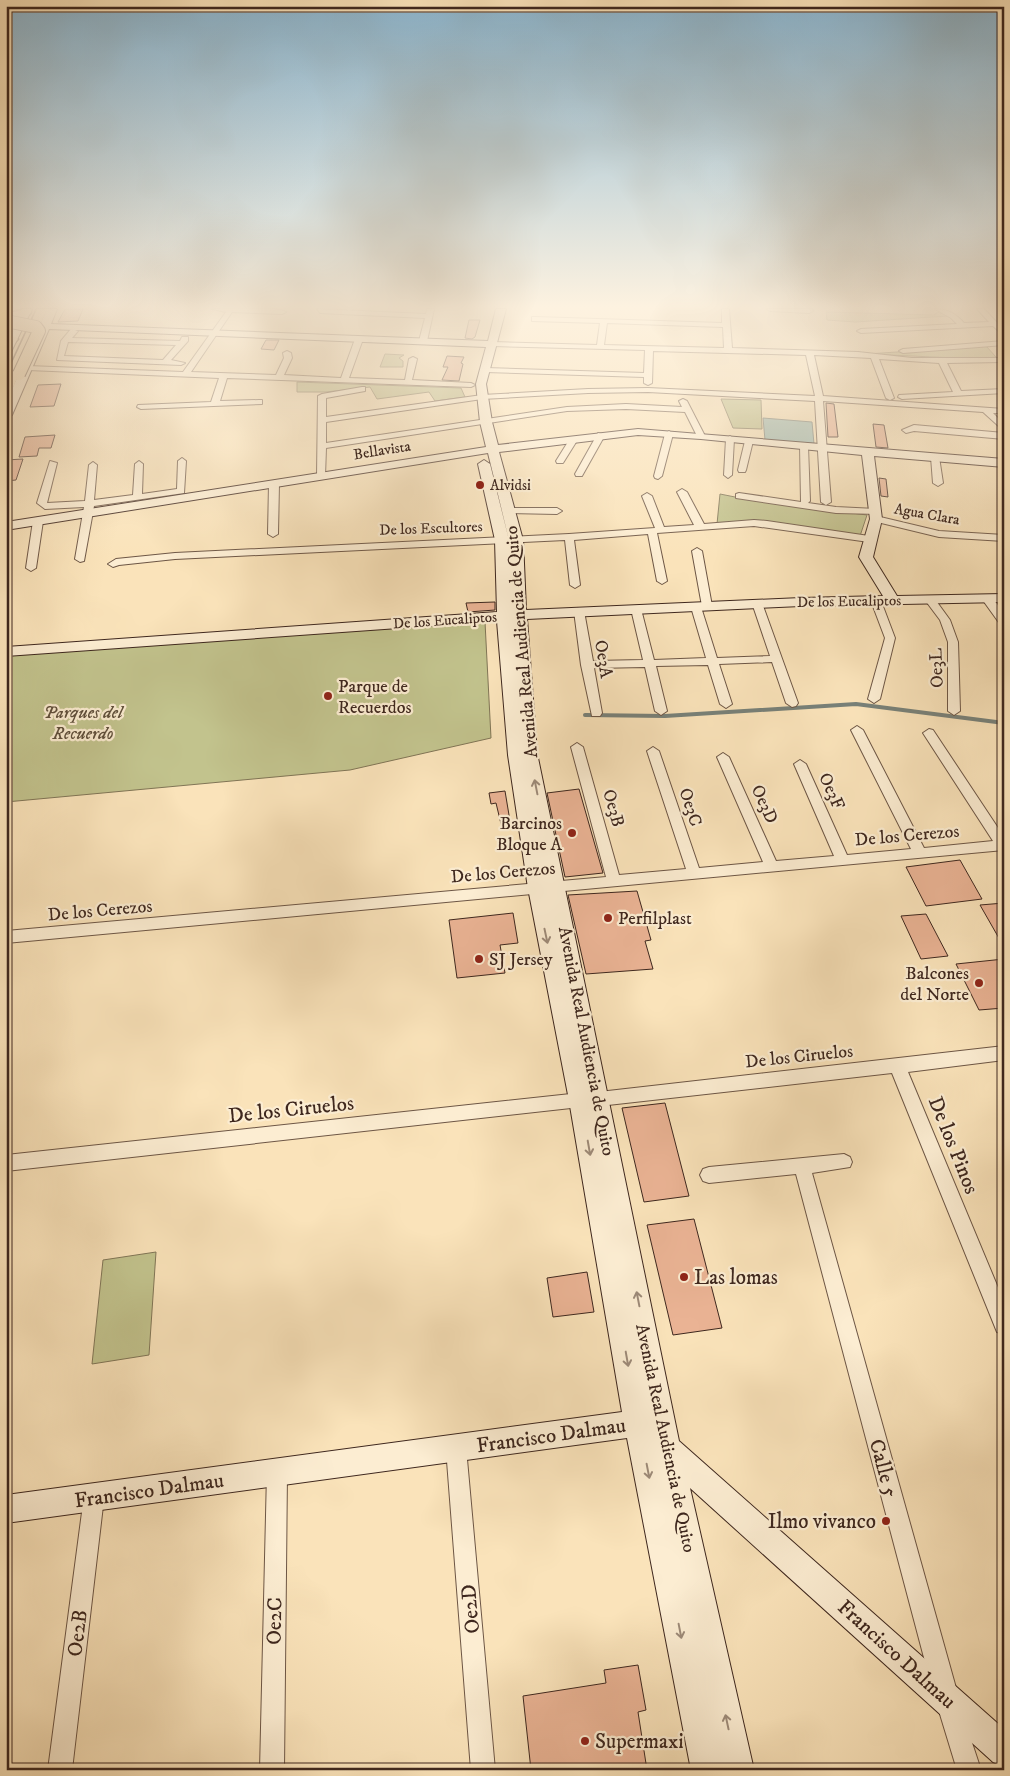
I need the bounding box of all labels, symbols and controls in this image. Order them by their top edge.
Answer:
street label: Bellavista [352,437,413,464]
place label: Alvidsi [490,476,531,495]
marker: Alvidsi [474,479,486,491]
street label: Agua Clara [893,499,962,530]
street label: De los Escultores [379,517,483,540]
street label: Avenida Real Audiencia de Quito [501,525,543,759]
street label: De los Eucaliptos [797,591,901,612]
street label: De los Eucaliptos [392,607,498,634]
street label: Oe3A [589,638,617,680]
street label: Oe3L [925,648,949,688]
place label: Parque de Recuerdos [338,676,412,719]
marker: Parque de Recuerdos [322,690,334,702]
park label: Parques del Recuerdo [43,702,125,745]
street label: Oe3F [813,770,849,813]
one-way arrow [530,779,540,795]
street label: Oe3D [746,782,782,827]
street label: Oe3C [674,785,707,829]
street label: Oe3B [597,787,629,830]
place label: Barcinos Bloque A [496,813,563,856]
street label: De los Cerezos [854,820,960,852]
marker: Barcinos Bloque A [566,827,578,839]
street label: De los Cerezos [450,857,556,889]
street label: De los Cerezos [47,895,153,927]
place label: Perfilplast [618,908,692,930]
marker: Perfilplast [602,912,614,924]
street label: Avenida Real Audiencia de Quito [553,925,619,1158]
one-way arrow [542,927,552,943]
place label: SJ Jersey [489,949,553,971]
marker: SJ Jersey [473,953,485,965]
place label: Balcones del Norte [900,963,969,1006]
marker: Balcones del Norte [973,977,985,989]
street label: De los Ciruelos [744,1040,854,1074]
street label: De los Ciruelos [227,1090,355,1130]
street label: De los Pinos [922,1093,984,1198]
one-way arrow [584,1139,594,1155]
place label: Las lomas [694,1265,778,1291]
marker: Las lomas [678,1271,690,1283]
one-way arrow [633,1291,642,1307]
street label: Avenida Real Audiencia de Quito [630,1322,700,1555]
one-way arrow [622,1351,632,1367]
street label: Francisco Dalmau [475,1413,627,1459]
street label: Calle 5 [863,1436,903,1500]
one-way arrow [644,1463,653,1479]
street label: Francisco Dalmau [73,1468,225,1514]
place label: Ilmo vivanco [768,1509,876,1535]
marker: Ilmo vivanco [880,1515,892,1527]
street label: Oe2D [456,1583,486,1635]
street label: Francisco Dalmau [832,1595,961,1715]
street label: Oe2C [262,1597,288,1645]
street label: Oe2B [62,1608,94,1658]
one-way arrow [675,1622,685,1638]
one-way arrow [722,1715,731,1731]
place label: Supermaxi [595,1729,684,1755]
marker: Supermaxi [579,1735,591,1747]

